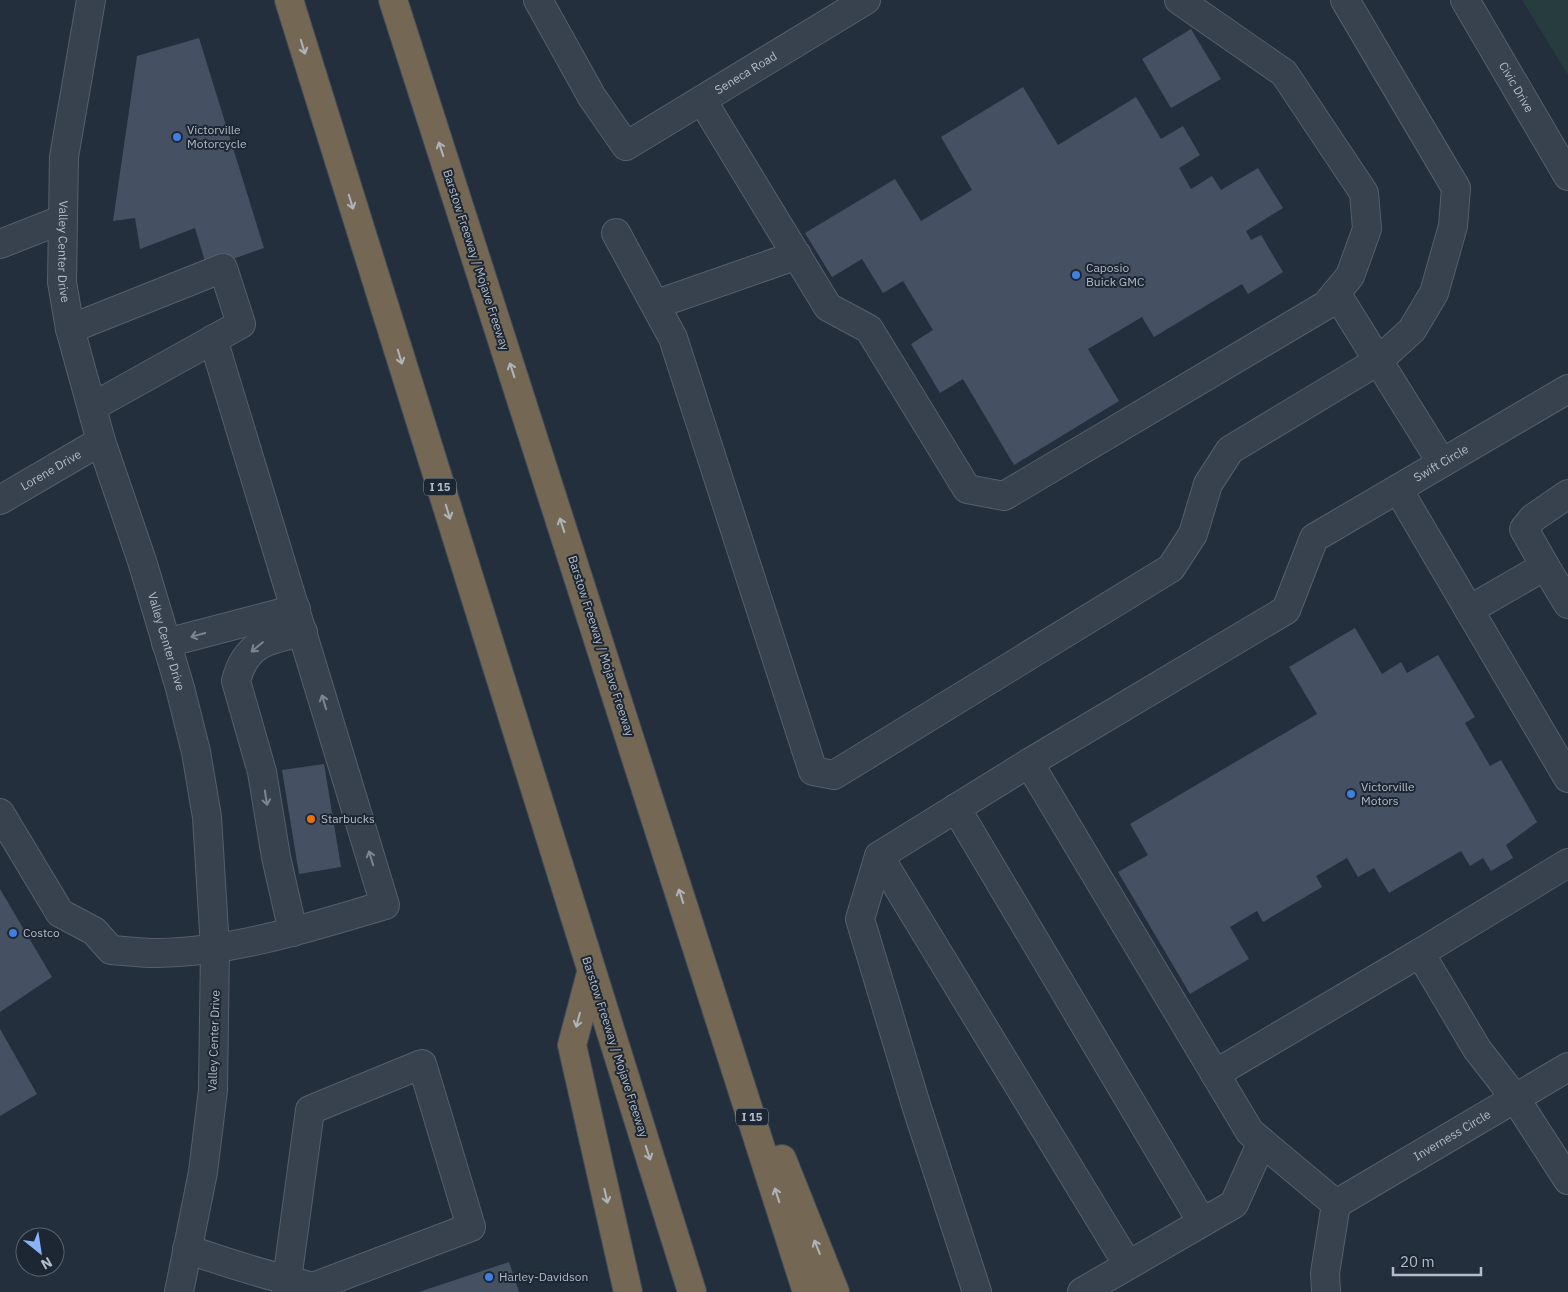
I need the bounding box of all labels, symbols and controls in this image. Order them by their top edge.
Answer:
one-way arrow [299,38,309,54]
street label: Seneca Road [712,48,779,97]
street label: Civic Drive [1496,59,1537,115]
place label: Victorville Motorcycle [187,122,247,151]
marker: Victorville Motorcycle [171,131,183,143]
one-way arrow [435,141,445,157]
street label: Barstow Freeway / Mojave Freeway [440,168,513,352]
one-way arrow [347,193,357,209]
street label: Valley Center Drive [55,201,73,304]
place label: Caposio Buick GMC [1086,260,1145,289]
marker: Caposio Buick GMC [1070,269,1082,281]
one-way arrow [395,349,405,365]
one-way arrow [507,363,516,379]
street label: Swift Circle [1411,441,1471,485]
street label: Lorene Drive [18,446,84,493]
road number: I 15 [424,478,456,496]
one-way arrow [443,504,453,520]
one-way arrow [556,517,566,533]
street label: Barstow Freeway / Mojave Freeway [565,554,638,738]
street label: Valley Center Drive [145,590,188,693]
one-way arrow [190,631,206,640]
one-way arrow [251,641,264,653]
one-way arrow [319,695,329,711]
place label: Victorville Motors [1361,779,1415,808]
marker: Victorville Motors [1345,788,1357,800]
one-way arrow [262,789,272,805]
place label: Starbucks [321,811,375,826]
marker: Starbucks [305,813,317,825]
one-way arrow [366,850,376,866]
one-way arrow [676,889,686,905]
place label: Costco [23,925,60,940]
marker: Costco [7,927,19,939]
street label: Barstow Freeway / Mojave Freeway [579,955,652,1139]
street label: Valley Center Drive [204,989,223,1092]
one-way arrow [573,1012,582,1028]
street label: Inverness Circle [1411,1106,1494,1164]
road number: I 15 [736,1108,768,1126]
one-way arrow [644,1145,653,1160]
one-way arrow [602,1187,611,1203]
one-way arrow [771,1188,781,1204]
north arrow [15,1227,65,1277]
one-way arrow [812,1240,822,1255]
scale bar [1393,1244,1480,1276]
text: 20 m [1400,1252,1435,1271]
text: N [38,1253,55,1274]
place label: Harley-Davidson [499,1269,588,1284]
marker: Harley-Davidson [483,1271,495,1283]

